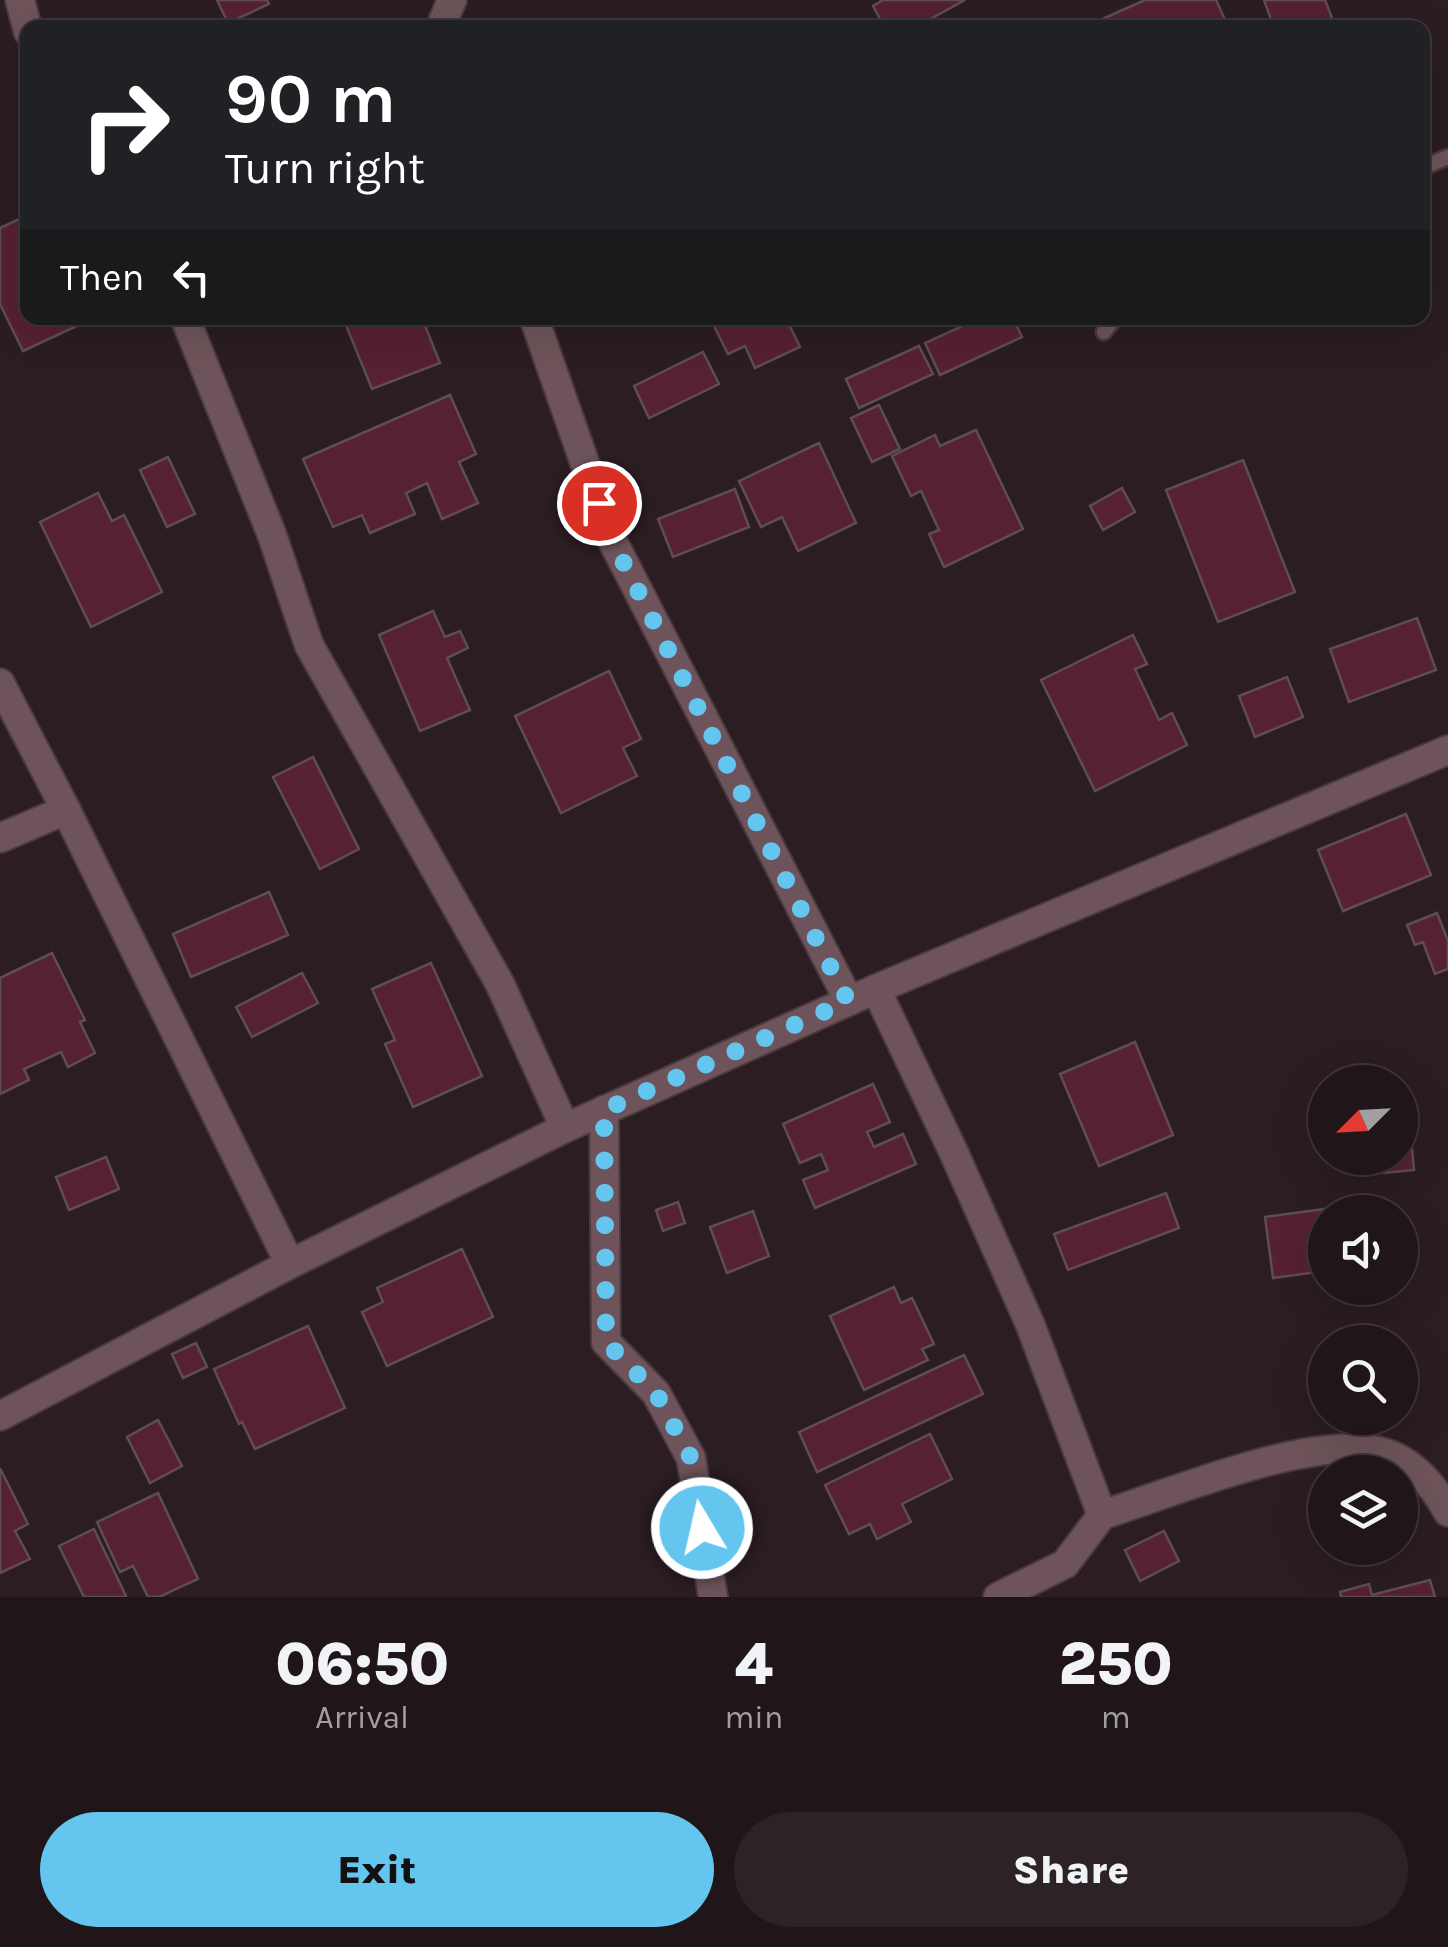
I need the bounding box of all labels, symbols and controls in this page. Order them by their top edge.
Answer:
text: 90 m [225,58,396,140]
icon: right [60,60,190,190]
text: Turn right [225,142,425,194]
icon: left [164,250,219,305]
text: Then [60,255,144,300]
pin [557,461,642,546]
icon: arrive [572,476,627,531]
north arrow [1308,1065,1418,1175]
map controls [1308,1065,1418,1565]
button: sound [1308,1195,1418,1305]
button: search [1308,1325,1418,1435]
button: layers [1308,1455,1418,1565]
position arrow [650,1476,754,1580]
text: 06:50 [275,1629,449,1699]
text: 4 [735,1629,773,1699]
text: 250 [1058,1629,1173,1699]
text: Arrival [315,1699,409,1736]
text: min [724,1699,783,1736]
text: m [1101,1699,1131,1736]
button: Exit [40,1812,714,1927]
button: Share [734,1812,1408,1927]

